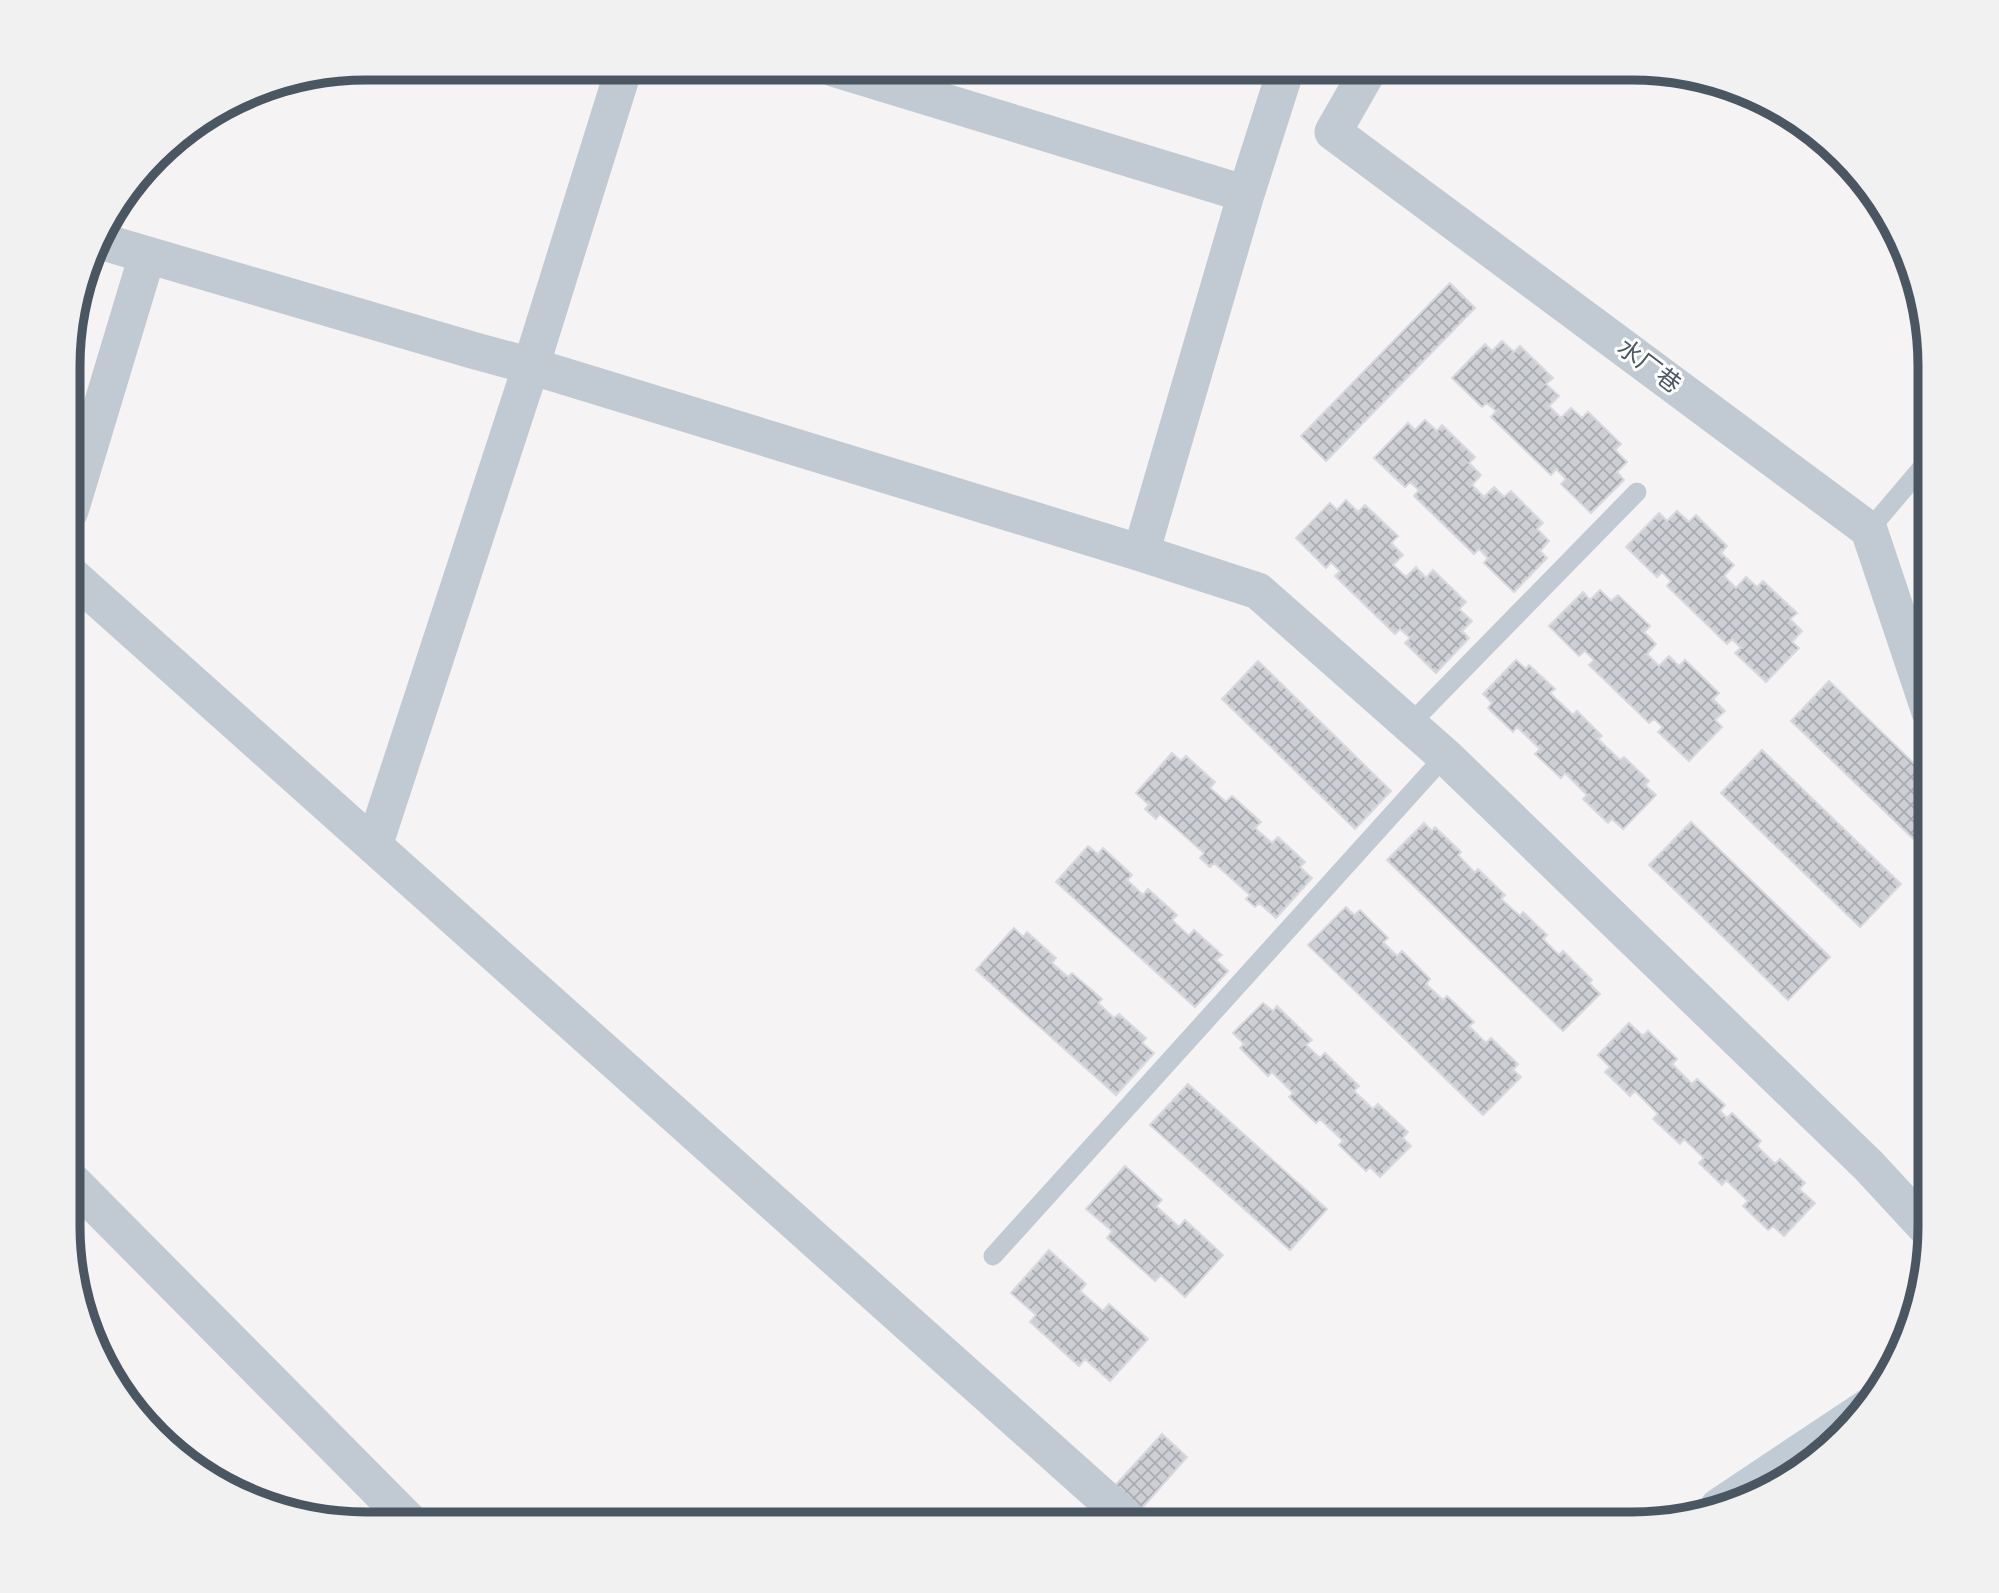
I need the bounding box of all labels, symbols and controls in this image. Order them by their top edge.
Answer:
street label: 水厂巷 [1612,333,1686,399]

